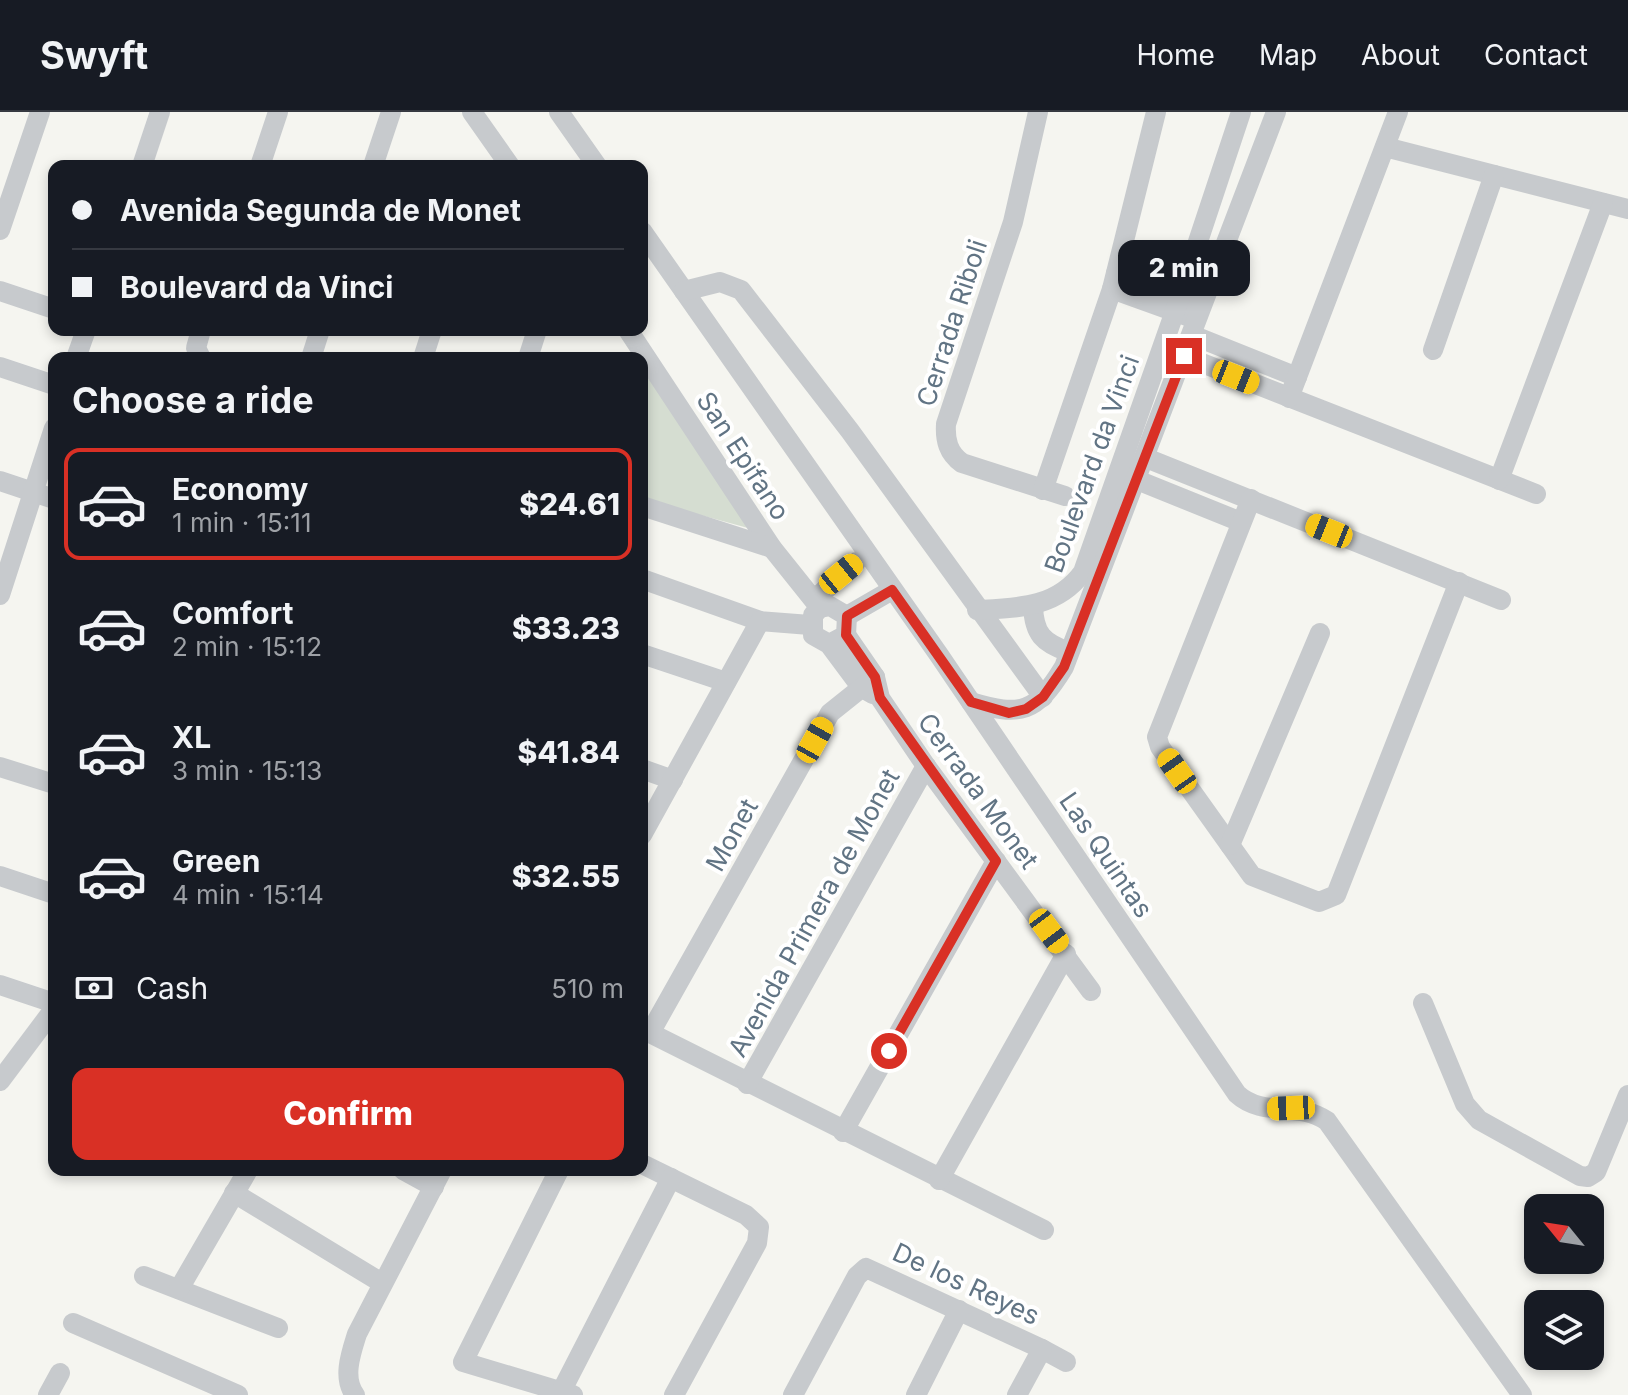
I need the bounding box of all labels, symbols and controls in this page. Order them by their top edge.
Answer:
text: Swyft [40,32,148,78]
text: Home [1136,38,1215,72]
text: Map [1259,38,1317,72]
text: About [1361,38,1440,72]
text: Contact [1484,38,1588,72]
text: Avenida Segunda de Monet [120,192,521,228]
street label: Cerrada Riboli [910,235,993,410]
callout: 2 min [1118,240,1250,296]
text: 2 min [1149,252,1219,283]
text: Boulevard da Vinci [120,269,393,305]
route end [1166,338,1202,374]
street label: Boulevard da Vinci [1038,351,1145,577]
car [1209,357,1263,397]
text: Choose a ride [72,378,314,422]
street label: San Epifano [691,386,796,526]
icon: car [76,468,148,540]
text: Economy [172,471,308,507]
text: $24.61 [519,486,620,522]
text: 1 min · 15:11 [172,507,311,538]
car [1302,511,1356,551]
car [815,550,867,598]
icon: car [76,592,148,664]
text: Comfort [172,595,293,631]
text: $33.23 [512,610,620,646]
text: 2 min · 15:12 [172,631,322,662]
street label: Cerrada Monet [912,707,1045,875]
car [793,713,837,767]
icon: car [76,716,148,788]
text: XL [172,719,211,755]
text: $41.84 [517,734,620,770]
car [1153,744,1201,798]
text: 3 min · 15:13 [172,755,322,786]
street label: Avenida Primera de Monet [721,763,906,1062]
street label: Las Quintas [1053,786,1160,923]
street label: Monet [699,793,764,876]
icon: car [76,840,148,912]
text: Green [172,843,260,879]
text: $32.55 [512,858,620,894]
text: 4 min · 15:14 [172,879,324,910]
car [1025,905,1073,957]
icon: cash [72,966,116,1010]
text: Cash [136,970,208,1006]
text: 510 m [551,973,624,1004]
route start [871,1033,907,1069]
button: Confirm [72,1068,624,1160]
car [1267,1095,1315,1121]
north arrow [1524,1194,1604,1274]
map controls [1524,1194,1604,1370]
street label: De los Reyes [888,1236,1044,1331]
button: layers [1524,1290,1604,1370]

